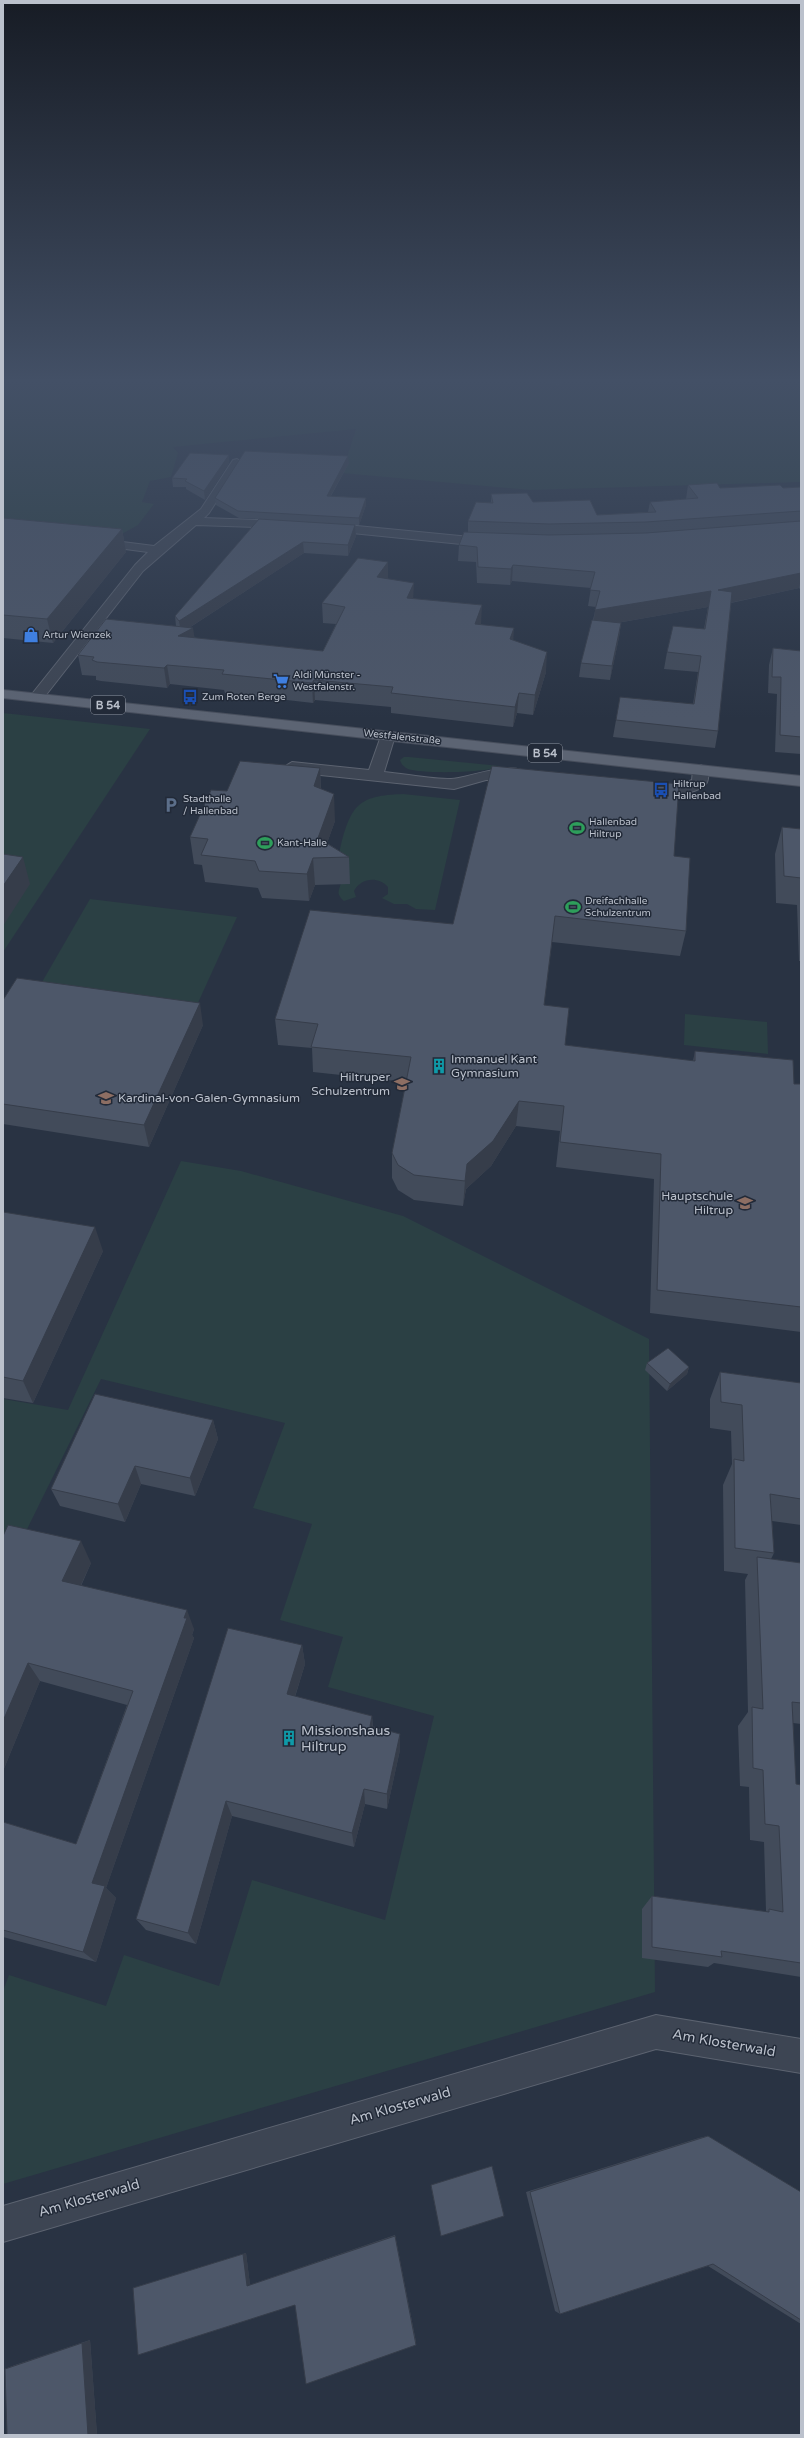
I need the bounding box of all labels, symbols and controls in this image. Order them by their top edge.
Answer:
shop icon: Artur Wienzek [22,626,40,644]
place label: Artur Wienzek [43,629,111,641]
place label: Aldi Münster - Westfalenstr. [293,669,361,693]
supermarket icon: Aldi Münster - Westfalenstr. [272,672,290,690]
bus stop icon: Zum Roten Berge [181,688,199,706]
place label: Zum Roten Berge [202,691,286,703]
road number: B 54 [91,696,125,714]
street label: Westfalenstraße [363,727,441,747]
road number: B 54 [528,744,562,762]
place label: Hiltrup Hallenbad [673,778,721,802]
bus stop icon: Hiltrup Hallenbad [652,781,670,799]
place label: Stadthalle / Hallenbad [183,793,238,817]
parking icon: Stadthalle / Hallenbad [162,796,180,814]
place label: Hallenbad Hiltrup [589,816,637,840]
sports icon: Hallenbad Hiltrup [568,819,586,837]
sports icon: Kant-Halle [256,834,274,852]
place label: Kant-Halle [277,837,327,849]
place label: Dreifachhalle Schulzentrum [585,895,651,919]
sports icon: Dreifachhalle Schulzentrum [564,898,582,916]
place label: Immanuel Kant Gymnasium [451,1052,537,1080]
building icon: Immanuel Kant Gymnasium [430,1057,448,1075]
place label: Hiltruper Schulzentrum [311,1070,390,1098]
school or university icon: Hiltruper Schulzentrum [393,1075,411,1093]
school or university icon: Kardinal-von-Galen-Gymnasium [97,1089,115,1107]
place label: Kardinal-von-Galen-Gymnasium [118,1091,300,1105]
place label: Hauptschule Hiltrup [661,1189,733,1217]
school or university icon: Hauptschule Hiltrup [736,1194,754,1212]
place label: Missionshaus Hiltrup [301,1722,390,1755]
building icon: Missionshaus Hiltrup [280,1729,298,1747]
street label: Am Klosterwald [671,2026,777,2060]
street label: Am Klosterwald [347,2083,453,2129]
street label: Am Klosterwald [36,2175,142,2221]

